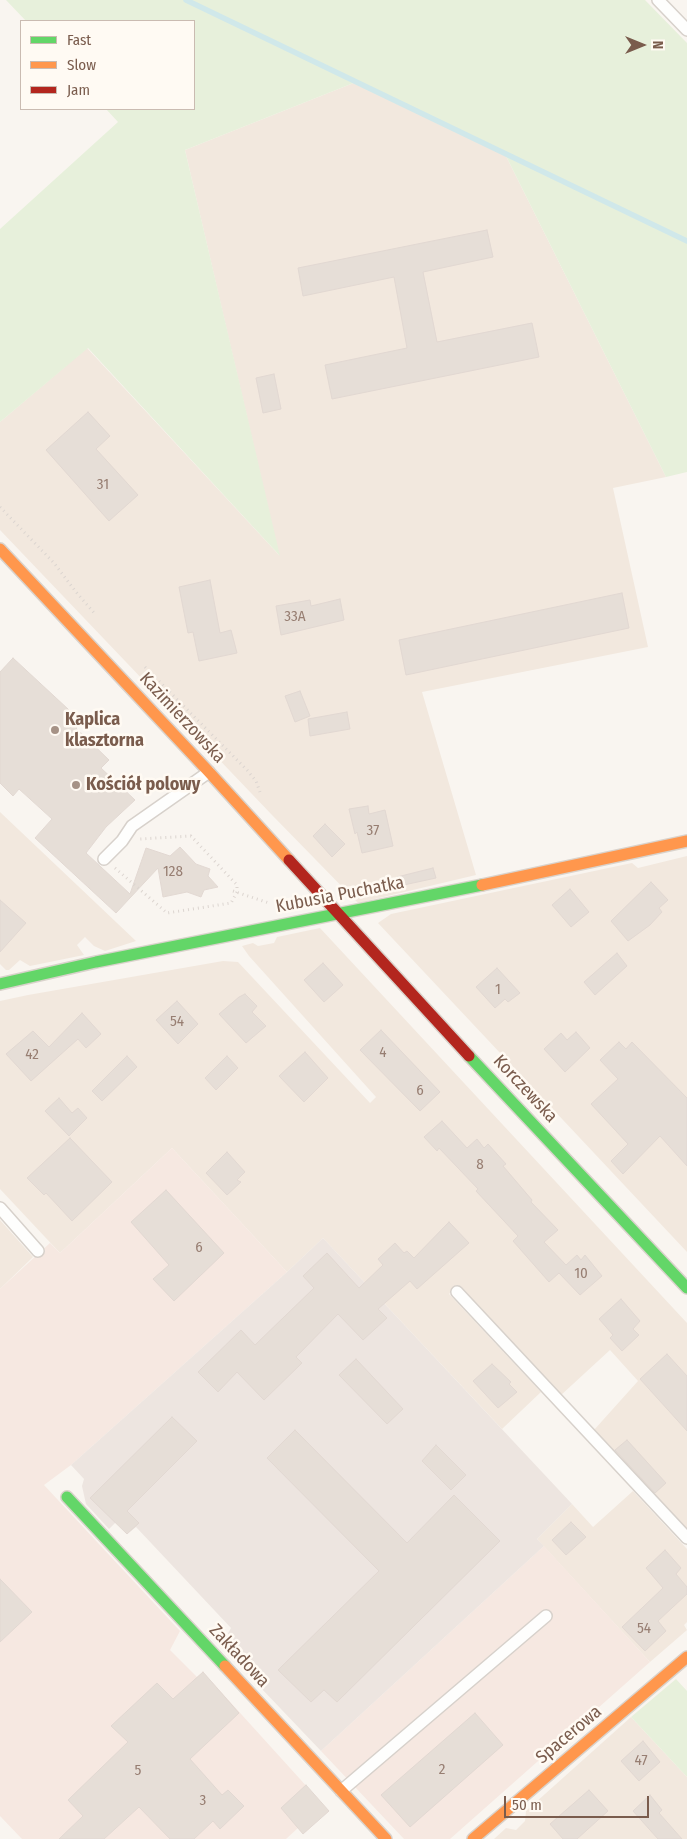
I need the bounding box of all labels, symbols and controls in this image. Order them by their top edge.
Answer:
legend [20,20,195,110]
north arrow [617,20,667,70]
text: Fast [67,31,91,49]
text: N [649,41,666,49]
text: Slow [67,56,96,74]
text: Jam [67,81,90,99]
house number: 31 [97,476,109,494]
house number: 33A [284,608,306,626]
street label: Kazimierzowska [135,668,229,768]
place label: Kaplica klasztorna [65,709,144,752]
marker: Kaplica klasztorna [49,724,61,736]
place label: Kościół polowy [86,774,200,796]
marker: Kościół polowy [70,779,82,791]
house number: 37 [367,822,379,840]
house number: 128 [163,863,183,881]
street label: Kubusia Puchatka [274,872,406,918]
house number: 1 [495,981,501,999]
house number: 54 [170,1013,184,1031]
house number: 4 [379,1044,387,1062]
house number: 42 [25,1046,39,1064]
street label: Korczewska [488,1051,562,1127]
house number: 6 [416,1082,424,1100]
house number: 8 [476,1156,484,1174]
house number: 6 [195,1239,203,1257]
house number: 10 [574,1265,588,1283]
street label: Zakładowa [204,1620,274,1692]
house number: 54 [637,1620,651,1638]
street label: Spacerowa [532,1701,606,1769]
house number: 47 [634,1752,648,1770]
house number: 2 [439,1761,445,1779]
house number: 5 [135,1762,141,1780]
scale bar [507,1786,652,1818]
house number: 3 [200,1792,206,1810]
text: 50 m [512,1796,542,1814]

